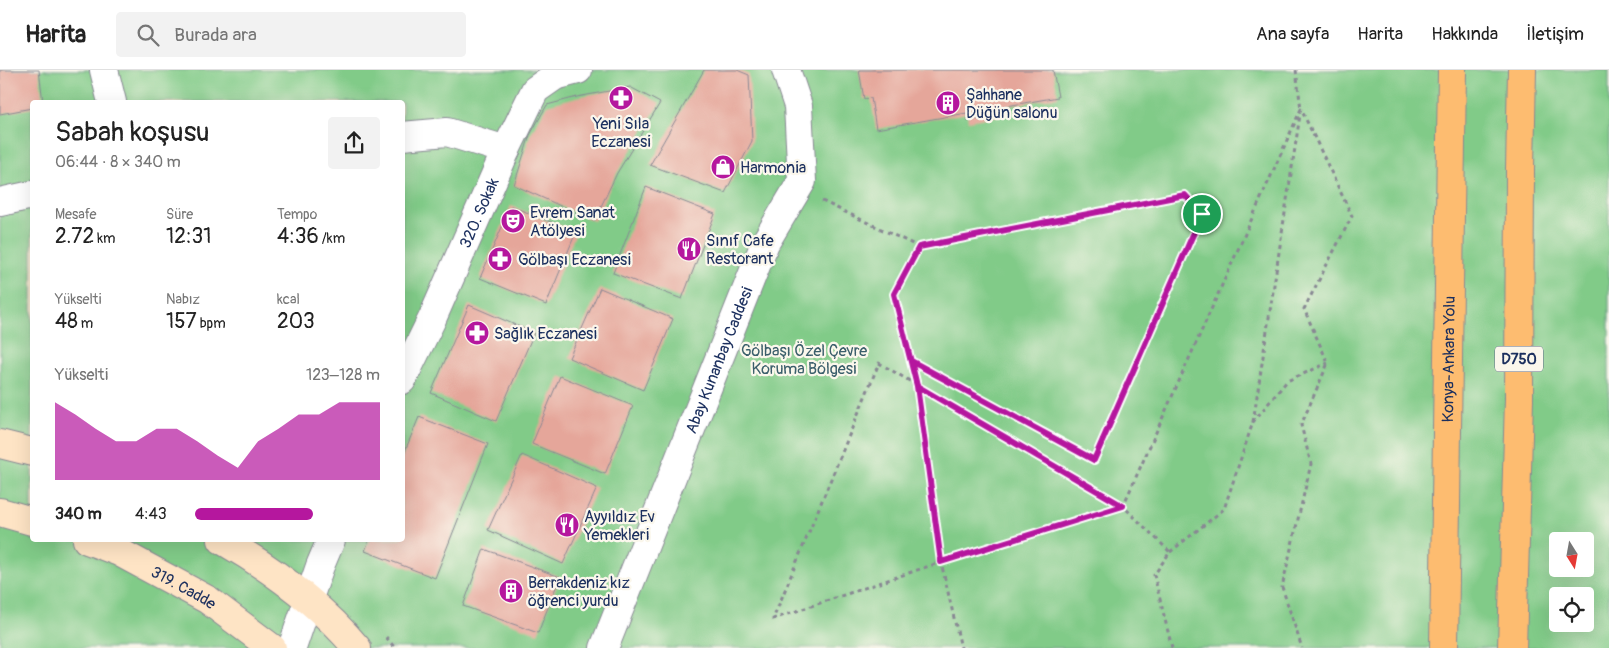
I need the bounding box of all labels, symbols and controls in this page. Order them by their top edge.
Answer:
search box [116,12,466,57]
text: Harita [25,20,86,49]
icon: search [134,21,162,49]
text: Burada ara [174,23,257,47]
text: Ana sayfa [1256,23,1329,46]
text: Harita [1357,23,1403,46]
text: Hakkında [1431,23,1498,46]
text: İletişim [1526,23,1584,46]
pharmacy icon: Yeni Sıla Eczanesi [608,85,634,111]
place label: Şahhane Düğün salonu [966,85,1057,123]
building icon: Şahhane Düğün salonu [935,90,961,116]
place label: Yeni Sıla Eczanesi [591,114,651,152]
text: Sabah koşusu [55,115,210,150]
button: share [328,117,380,169]
text: 06:44 · 8 × 340 m [55,152,181,172]
shop icon: Harmonia [710,154,736,180]
place label: Harmonia [740,158,806,178]
street label: 320. Sokak [455,175,504,251]
pin [1181,193,1223,235]
icon: arrive [1188,200,1216,228]
place label: Evrem Sanat Atölyesi [530,203,616,241]
text: Mesafe [55,206,97,223]
text: Süre [166,206,193,223]
text: Tempo [277,206,317,223]
theatre icon: Evrem Sanat Atölyesi [500,208,526,234]
text: 2.72 [55,223,94,250]
text: 12:31 [166,223,212,250]
text: 4:36 [277,223,319,250]
text: km [94,230,116,247]
text: /km [319,230,345,247]
place label: Sınıf Cafe Restorant [706,231,774,269]
restaurant icon: Sınıf Cafe Restorant [676,236,702,262]
pharmacy icon: Gölbaşı Eczanesi [487,246,513,272]
place label: Gölbaşı Eczanesi [518,250,631,270]
street label: Abay Kunanbay Caddesi [681,284,758,437]
text: Yükselti [55,291,102,308]
text: Nabız [166,291,200,308]
text: kcal [277,291,300,308]
street label: Konya-Ankara Yolu [1438,296,1460,422]
text: 48 [55,308,78,335]
text: 157 [166,308,197,335]
text: 203 [277,308,315,335]
text: m [78,315,93,332]
text: bpm [197,315,226,332]
pharmacy icon: Sağlık Eczanesi [464,320,490,346]
place label: Sağlık Eczanesi [494,324,597,344]
park label: Gölbaşı Özel Çevre Koruma Bölgesi [741,341,867,379]
road number: D750 [1495,346,1543,372]
text: Yükselti [55,365,108,385]
text: 123–128 m [306,365,380,385]
text: 340 m [55,504,102,524]
text: 4:43 [135,504,167,524]
place label: Ayyıldız Ev Yemekleri [583,507,655,545]
restaurant icon: Ayyıldız Ev Yemekleri [554,512,580,538]
north arrow [1549,532,1594,578]
map controls [1549,532,1594,632]
street label: 319. Cadde [147,562,220,614]
place label: Berrakdeniz kız öğrenci yurdu [528,573,630,611]
building icon: Berrakdeniz kız öğrenci yurdu [498,578,524,604]
button: locate [1549,587,1594,632]

